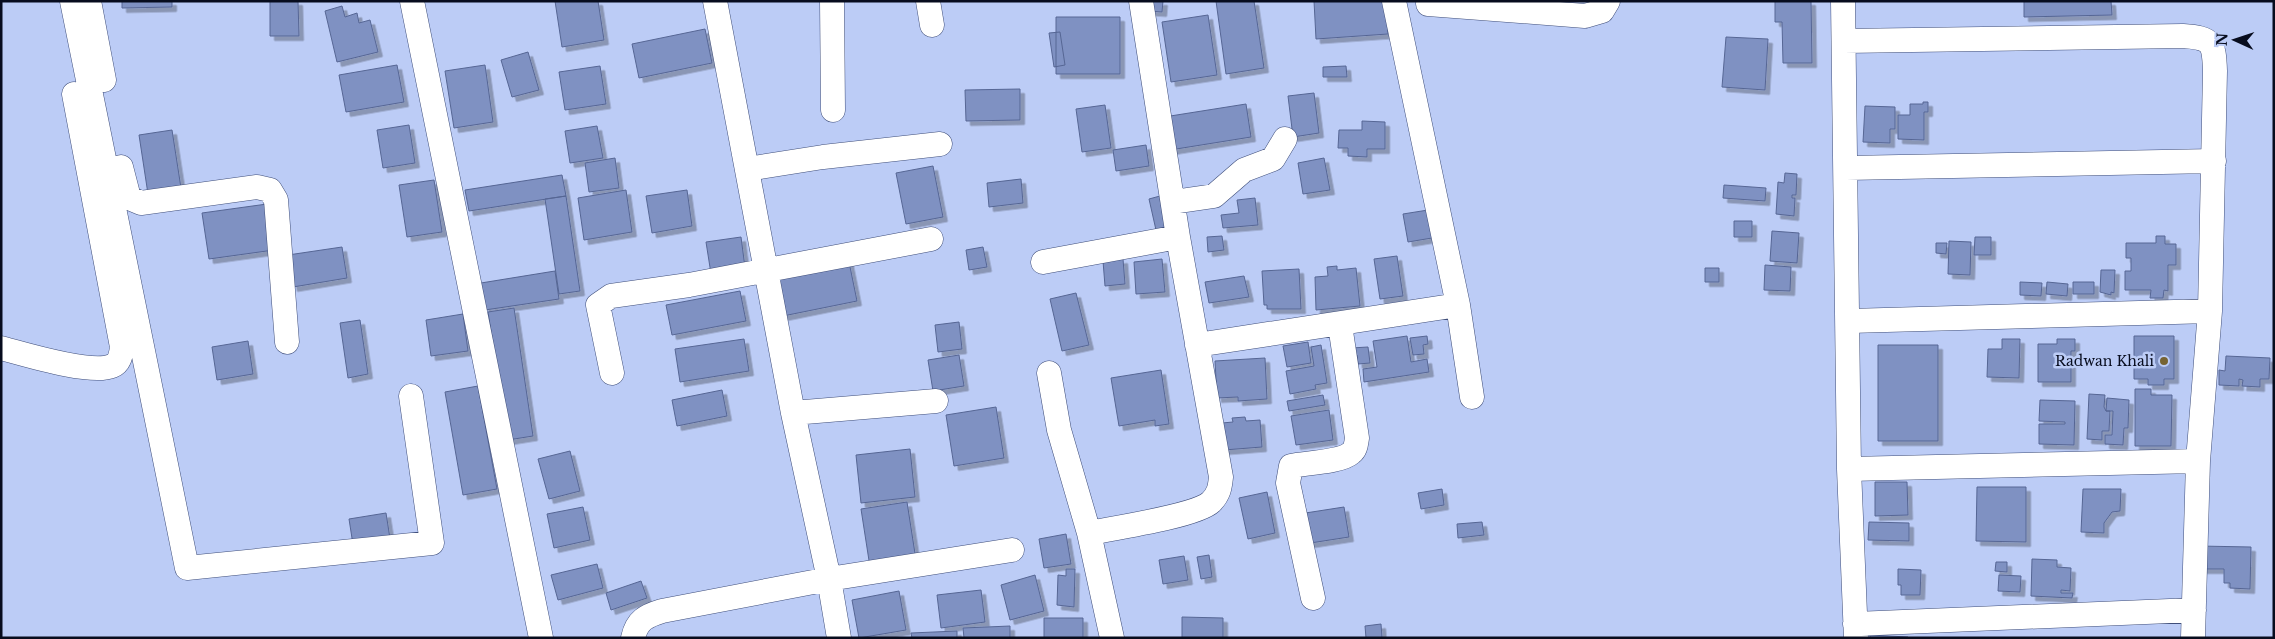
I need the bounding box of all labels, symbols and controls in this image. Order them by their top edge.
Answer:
north arrow [2210,15,2260,65]
text: N [2213,32,2231,46]
place label: Radwan Khali [2055,352,2154,370]
marker: Radwan Khali [2158,355,2170,367]

